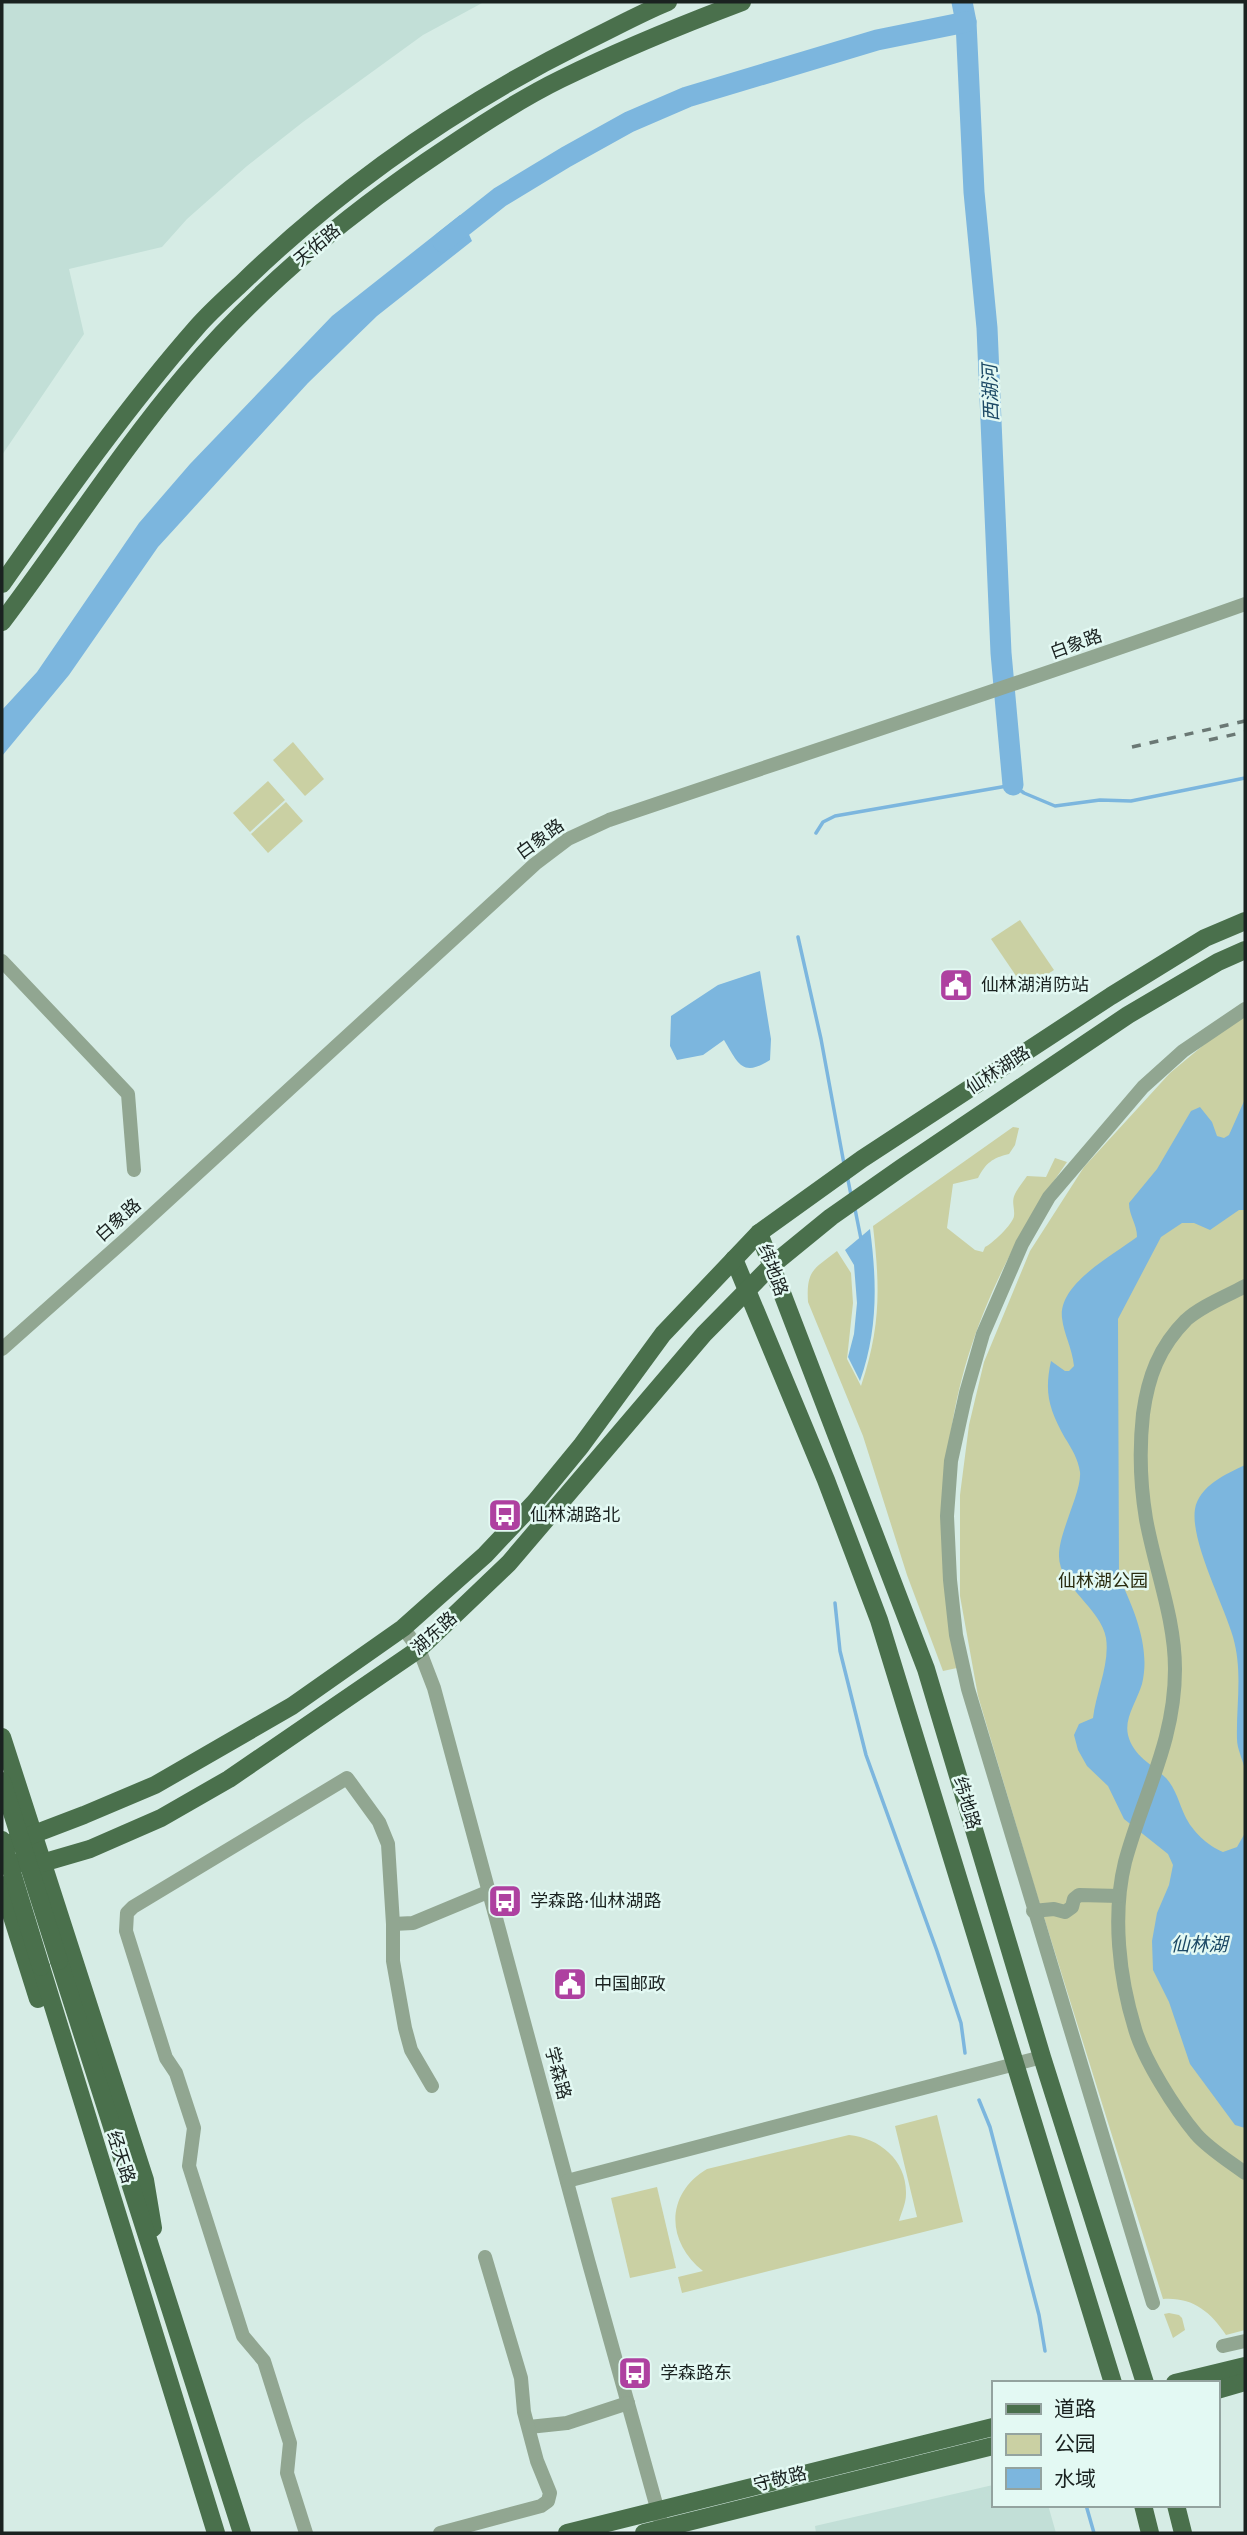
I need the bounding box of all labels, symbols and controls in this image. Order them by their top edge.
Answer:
street label: 天佑路 [289,218,344,270]
water label: 西湖河 [977,360,1002,422]
street label: 白象路 [1047,623,1105,663]
street label: 白象路 [511,813,568,863]
public building icon: 仙林湖消防站 [937,966,975,1004]
place label: 仙林湖消防站 [981,973,1089,995]
street label: 仙林湖路 [961,1040,1034,1098]
street label: 白象路 [90,1193,145,1245]
street label: 纬地路 [754,1241,794,1299]
bus stop icon: 仙林湖路北 [486,1496,524,1534]
place label: 仙林湖路北 [530,1503,620,1525]
park label: 仙林湖公园 [1058,1569,1148,1591]
street label: 湖东路 [406,1606,461,1658]
street label: 纬地路 [950,1774,986,1832]
bus stop icon: 学森路·仙林湖路 [486,1882,524,1920]
place label: 学森路·仙林湖路 [530,1889,661,1911]
water label: 仙林湖 [1170,1932,1230,1955]
public building icon: 中国邮政 [551,1965,589,2003]
place label: 中国邮政 [594,1972,666,1994]
street label: 学森路 [541,2044,577,2102]
street label: 经天路 [103,2128,141,2186]
bus stop icon: 学森路东 [616,2354,654,2392]
place label: 学森路东 [660,2361,732,2383]
legend [992,2381,1219,2507]
text: 道路 [1054,2395,1096,2421]
text: 公园 [1054,2430,1096,2456]
street label: 守敬路 [751,2461,809,2495]
text: 水域 [1054,2465,1096,2491]

